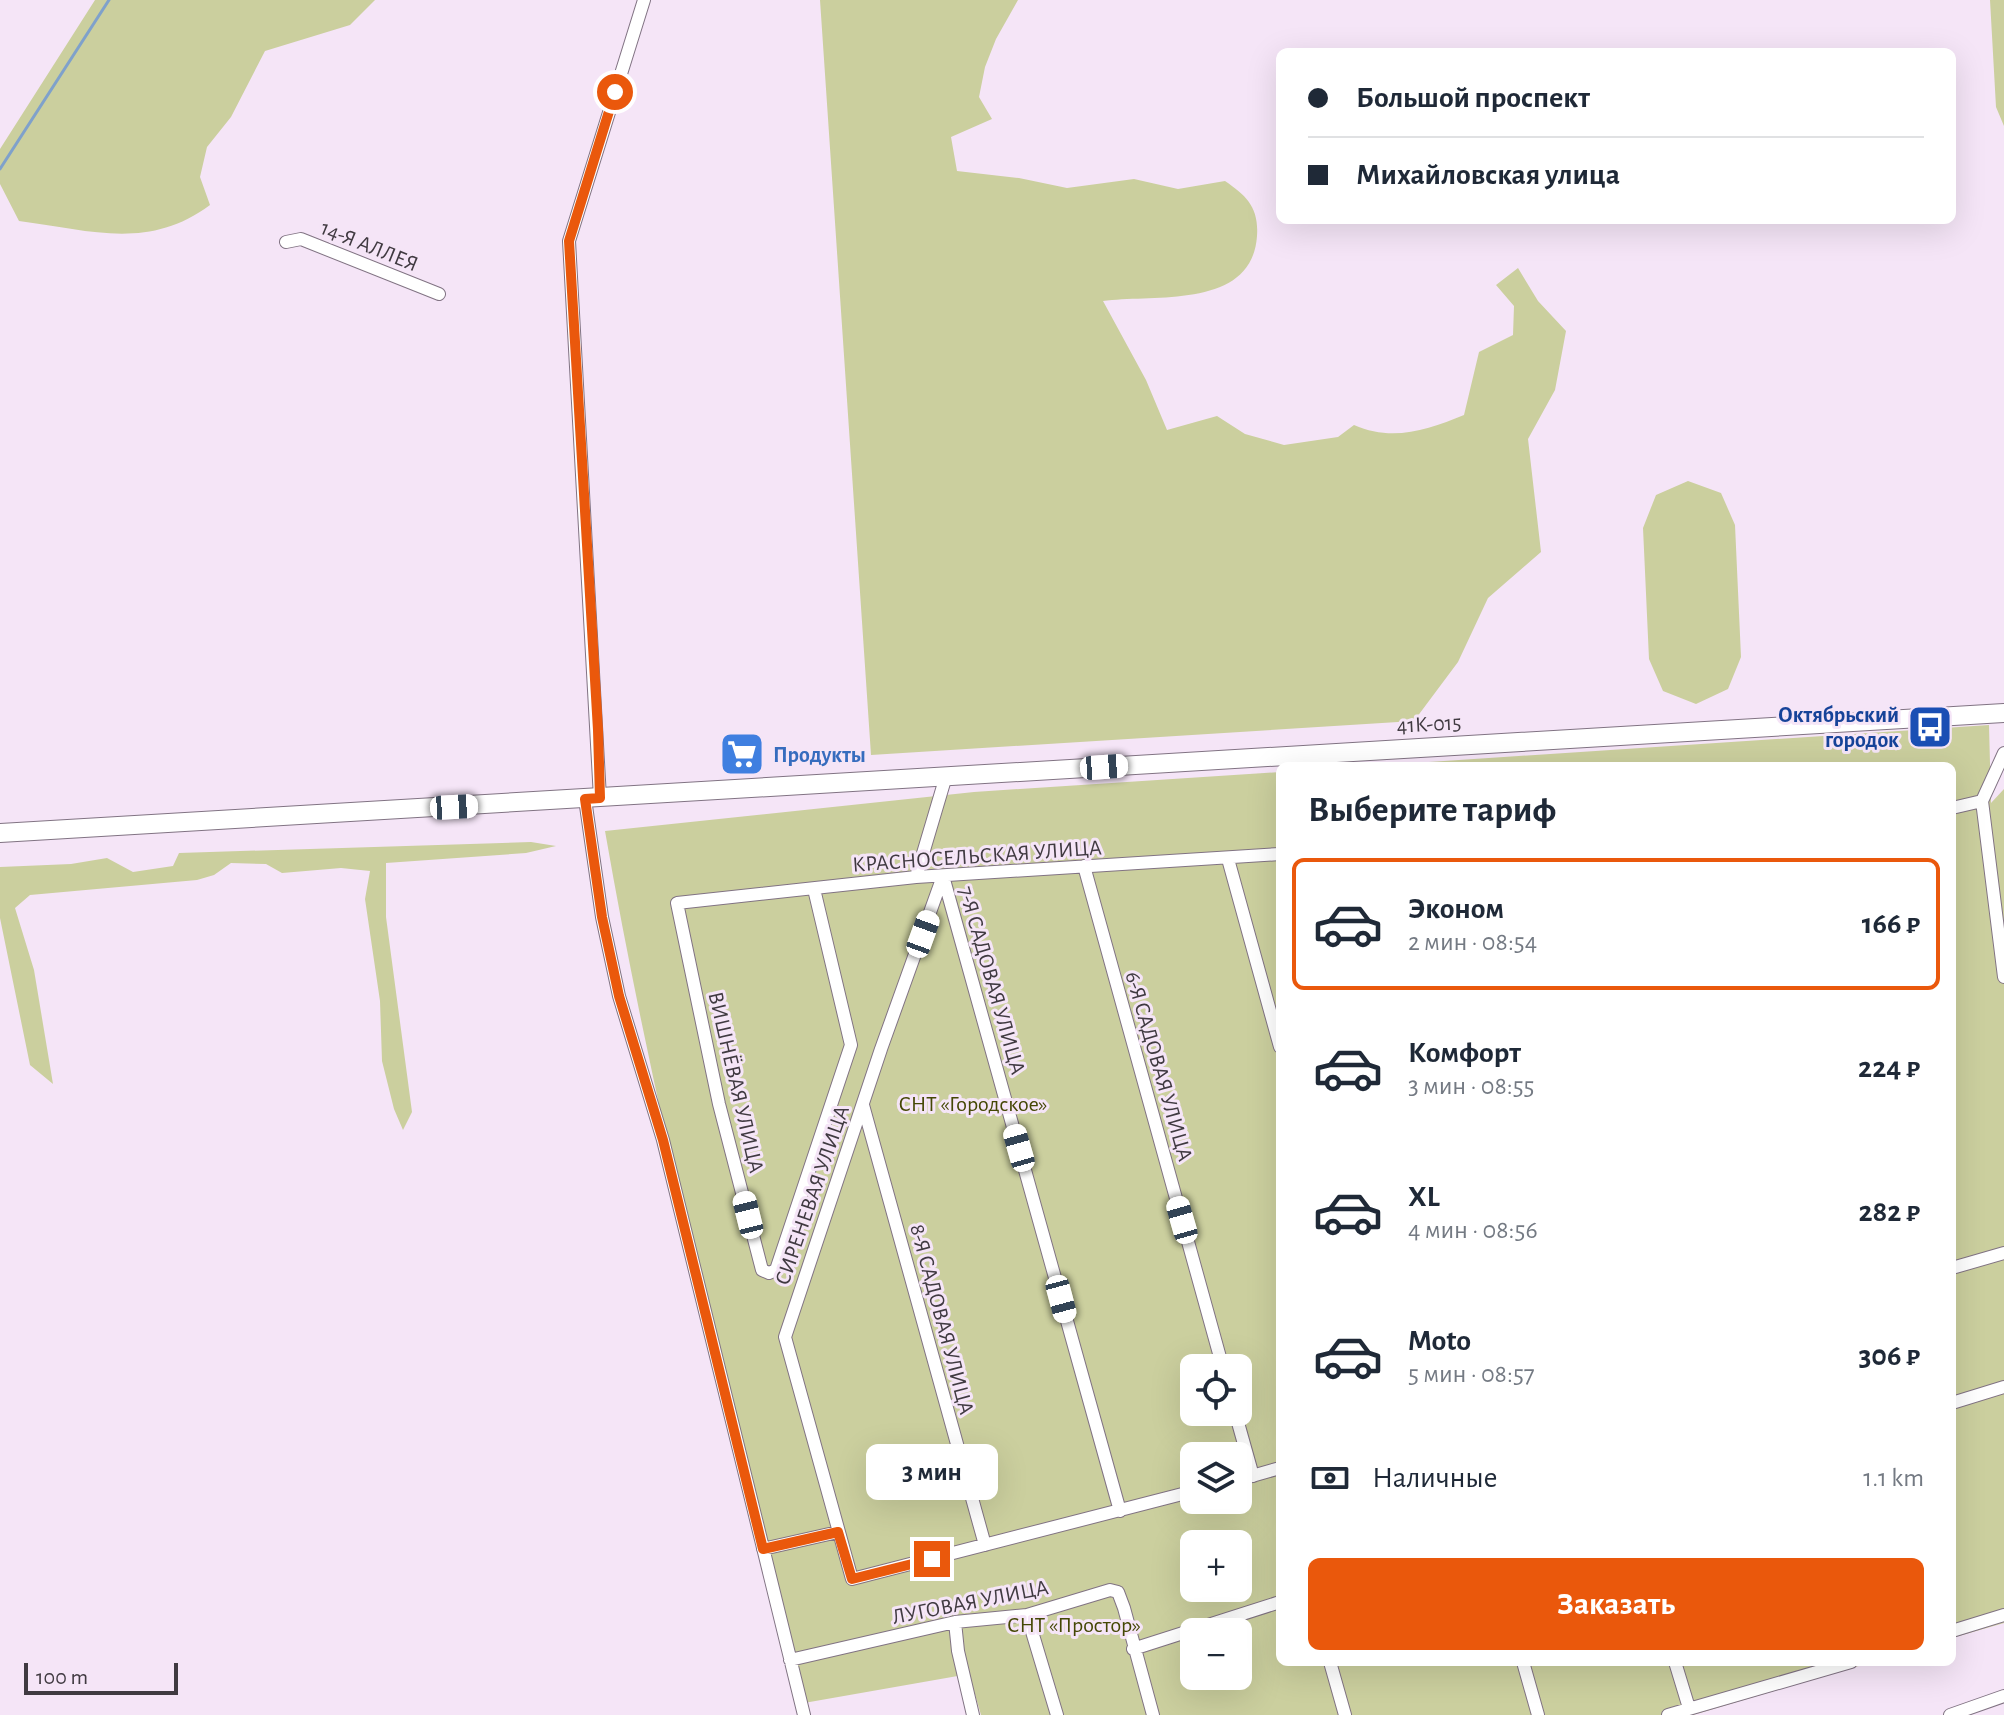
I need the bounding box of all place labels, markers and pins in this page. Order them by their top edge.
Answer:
bus stop icon: Октябрьский городок [1906,703,1954,751]
place label: Октябрьский городок [1778,704,1899,751]
supermarket icon: Продукты [718,730,766,778]
place label: Продукты [773,744,866,767]

